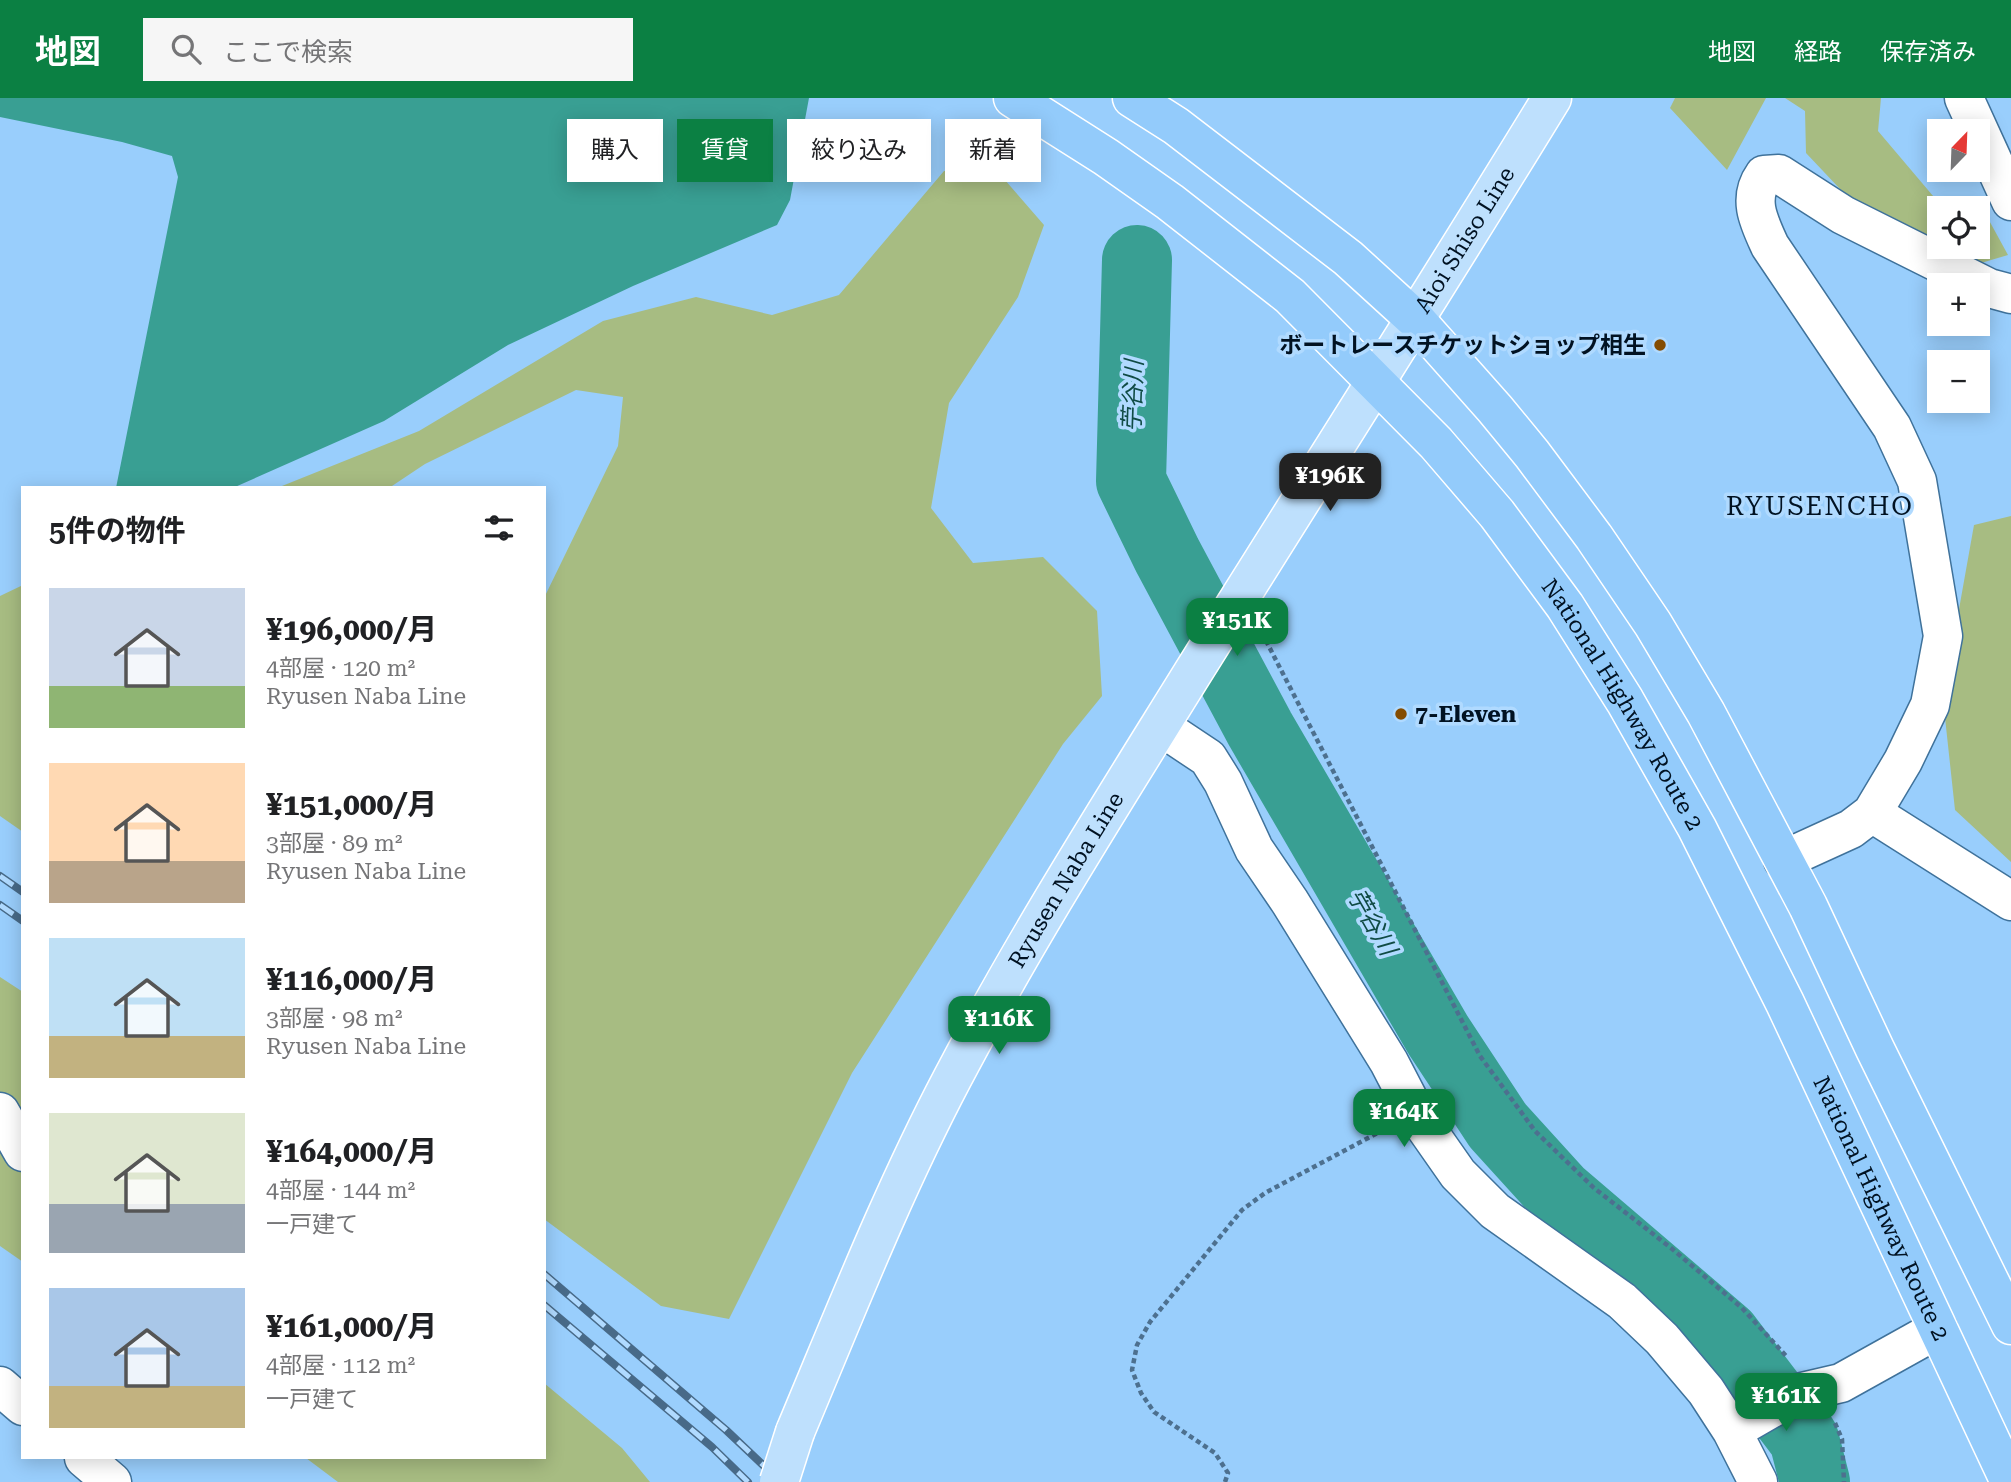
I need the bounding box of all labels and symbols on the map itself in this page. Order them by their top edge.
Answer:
north arrow [1927,119,1990,182]
street label: Aioi Shiso Line [1409,162,1520,318]
place label: ボートレースチケットショップ相生 [1279,332,1646,359]
marker: ボートレースチケットショップ相生 [1652,337,1668,353]
water label: 苧谷川 [1118,357,1148,432]
pin: ¥196K [1281,454,1379,513]
district label: RYUSENCHO [1726,491,1914,521]
street label: National Highway Route 2 [1536,574,1709,835]
pin: ¥151K [1188,598,1286,658]
place label: 7-Eleven [1415,701,1517,728]
marker: 7-Eleven [1393,706,1409,722]
street label: Ryusen Naba Line [1003,787,1129,972]
water label: 苧谷川 [1342,884,1404,963]
pin: ¥116K [950,996,1048,1056]
street label: National Highway Route 2 [1808,1072,1955,1345]
pin: ¥164K [1355,1090,1453,1149]
pin: ¥161K [1737,1374,1835,1433]

